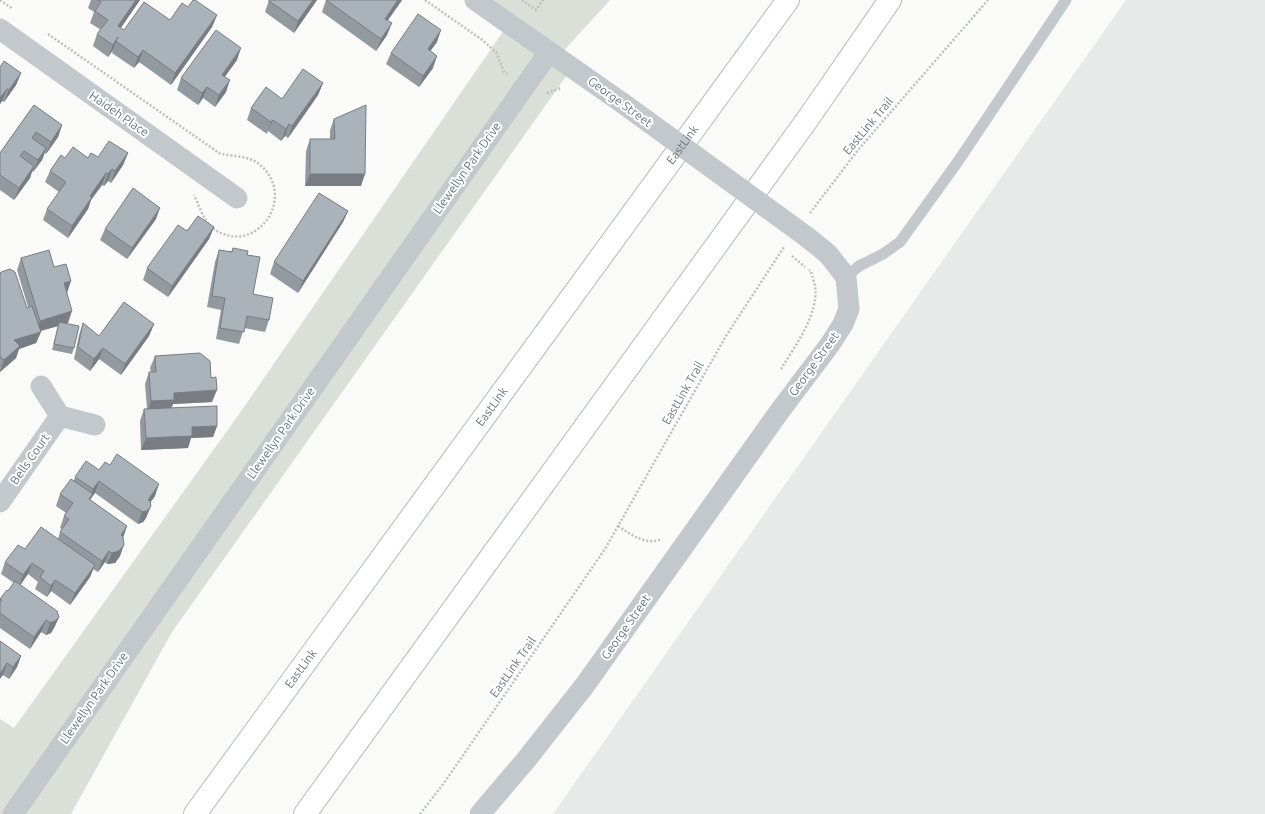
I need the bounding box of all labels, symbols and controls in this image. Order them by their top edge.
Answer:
street label: George Street [586,74,655,129]
street label: Haideh Place [87,88,151,139]
street label: EastLink Trail [840,94,895,157]
street label: Llewellyn Park Drive [430,120,503,216]
street label: EastLink [664,123,701,166]
street label: George Street [786,329,841,398]
street label: EastLink Trail [659,359,706,427]
street label: EastLink [473,384,510,428]
street label: Llewellyn Park Drive [244,385,317,481]
street label: Bells Court [7,431,52,487]
street label: George Street [598,592,653,662]
street label: EastLink Trail [487,634,538,699]
street label: EastLink [282,646,319,690]
street label: Llewellyn Park Drive [57,650,130,746]

